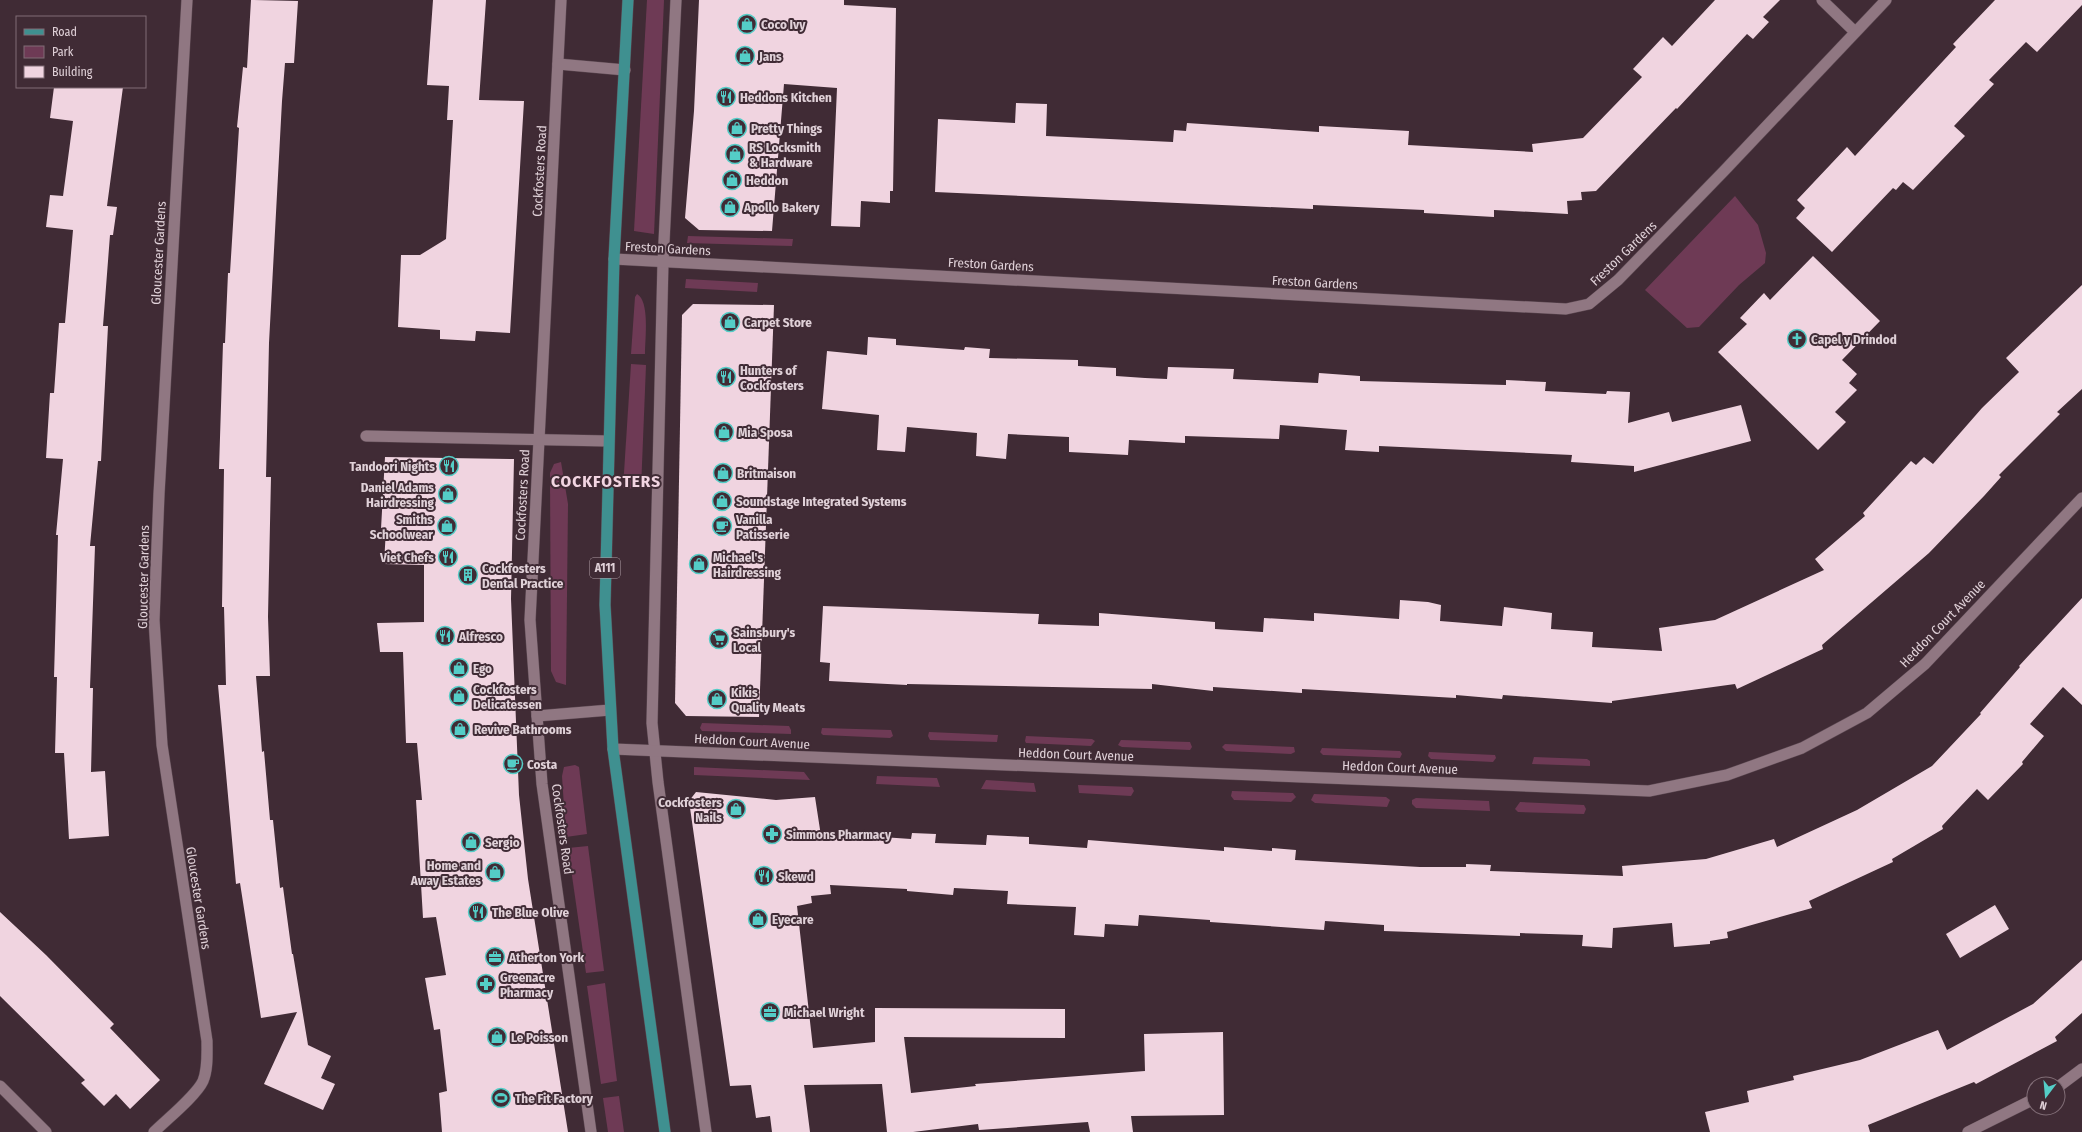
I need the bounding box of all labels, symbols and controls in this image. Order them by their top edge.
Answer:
shop icon: Coco Ivy [736,13,758,35]
legend [16,16,146,88]
place label: Coco Ivy [761,17,806,32]
text: Road [52,25,77,39]
text: Park [52,45,74,59]
shop icon: Jans [734,45,756,67]
place label: Jans [758,49,782,64]
text: Building [52,65,93,79]
restaurant icon: Heddons Kitchen [715,86,737,108]
place label: Heddons Kitchen [740,90,832,105]
shop icon: Pretty Things [726,117,748,139]
place label: Pretty Things [751,121,823,136]
street label: Cockfosters Road [530,125,549,217]
place label: RS Locksmith & Hardware [749,140,821,170]
shop icon: RS Locksmith & Hardware [724,143,746,165]
shop icon: Heddon [721,169,743,191]
place label: Heddon [746,173,789,188]
shop icon: Apollo Bakery [719,196,741,218]
street label: Gloucester Gardens [148,200,169,305]
place label: Apollo Bakery [743,200,820,215]
street label: Freston Gardens [1587,218,1660,289]
street label: Freston Gardens [625,239,712,258]
street label: Freston Gardens [948,255,1035,274]
street label: Freston Gardens [1272,273,1359,292]
shop icon: Carpet Store [719,311,741,333]
place label: Carpet Store [744,315,812,330]
church icon: Capel y Drindod [1786,328,1808,350]
place label: Capel y Drindod [1811,332,1897,347]
place label: Hunters of Cockfosters [740,363,804,393]
restaurant icon: Hunters of Cockfosters [715,366,737,388]
shop icon: Mia Sposa [713,421,735,443]
place label: Mia Sposa [738,425,793,440]
street label: Cockfosters Road [513,449,532,541]
restaurant icon: Tandoori Nights [438,455,460,477]
place label: Tandoori Nights [350,459,435,474]
shop icon: Britmaison [712,462,734,484]
place label: Britmaison [737,466,796,481]
district label: COCKFOSTERS [551,471,661,492]
place label: Daniel Adams Hairdressing [361,480,435,510]
shop icon: Daniel Adams Hairdressing [437,483,459,505]
shop icon: Soundstage Integrated Systems [711,490,733,512]
place label: Soundstage Integrated Systems [736,494,907,509]
place label: Smiths Schoolwear [370,512,433,542]
place label: Vanilla Patisserie [735,512,790,542]
shop icon: Smiths Schoolwear [436,515,458,537]
cafe icon: Vanilla Patisserie [711,515,733,537]
street label: Gloucester Gardens [135,525,152,629]
restaurant icon: Viet Chefs [437,546,459,568]
place label: Viet Chefs [379,550,434,565]
place label: Michael's Hairdressing [713,550,782,580]
shop icon: Michael's Hairdressing [688,553,710,575]
road number: A111 [590,558,620,578]
place label: Cockfosters Dental Practice [482,561,564,591]
building icon: Cockfosters Dental Practice [457,564,479,586]
street label: Heddon Court Avenue [1897,576,1988,670]
restaurant icon: Alfresco [434,625,456,647]
place label: Sainsbury's Local [733,625,796,655]
supermarket icon: Sainsbury's Local [708,628,730,650]
place label: Alfresco [458,629,503,644]
shop icon: Ego [448,657,470,679]
place label: Ego [473,661,492,676]
place label: Cockfosters Delicatessen [473,682,542,712]
shop icon: Cockfosters Delicatessen [448,685,470,707]
place label: Kikis Quality Meats [731,685,805,715]
shop icon: Kikis Quality Meats [706,688,728,710]
shop icon: Revive Bathrooms [449,718,471,740]
place label: Revive Bathrooms [474,722,572,737]
street label: Heddon Court Avenue [694,731,810,752]
street label: Heddon Court Avenue [1018,745,1134,764]
cafe icon: Costa [502,753,524,775]
place label: Costa [527,757,558,772]
street label: Heddon Court Avenue [1342,758,1458,777]
street label: Cockfosters Road [549,783,576,875]
place label: Cockfosters Nails [658,795,722,825]
shop icon: Cockfosters Nails [725,798,747,820]
pharmacy icon: Simmons Pharmacy [761,823,783,845]
place label: Simmons Pharmacy [786,827,892,842]
shop icon: Sergio [460,831,482,853]
place label: Sergio [485,835,520,850]
street label: Gloucester Gardens [183,846,214,951]
place label: Home and Away Estates [410,858,481,888]
shop icon: Home and Away Estates [484,861,506,883]
restaurant icon: Skewd [753,865,775,887]
place label: Skewd [778,869,814,884]
restaurant icon: The Blue Olive [467,901,489,923]
place label: The Blue Olive [492,905,569,920]
shop icon: Eyecare [747,908,769,930]
place label: Eyecare [772,912,814,927]
office icon: Atherton York [484,946,506,968]
place label: Atherton York [508,950,584,965]
place label: Greenacre Pharmacy [500,970,556,1000]
pharmacy icon: Greenacre Pharmacy [475,973,497,995]
office icon: Michael Wright [759,1001,781,1023]
place label: Michael Wright [784,1005,865,1020]
shop icon: Le Poisson [486,1026,508,1048]
place label: Le Poisson [511,1030,568,1045]
north arrow [2026,1076,2066,1116]
sports icon: The Fit Factory [490,1087,512,1109]
place label: The Fit Factory [515,1091,594,1106]
text: N [2038,1098,2048,1112]

